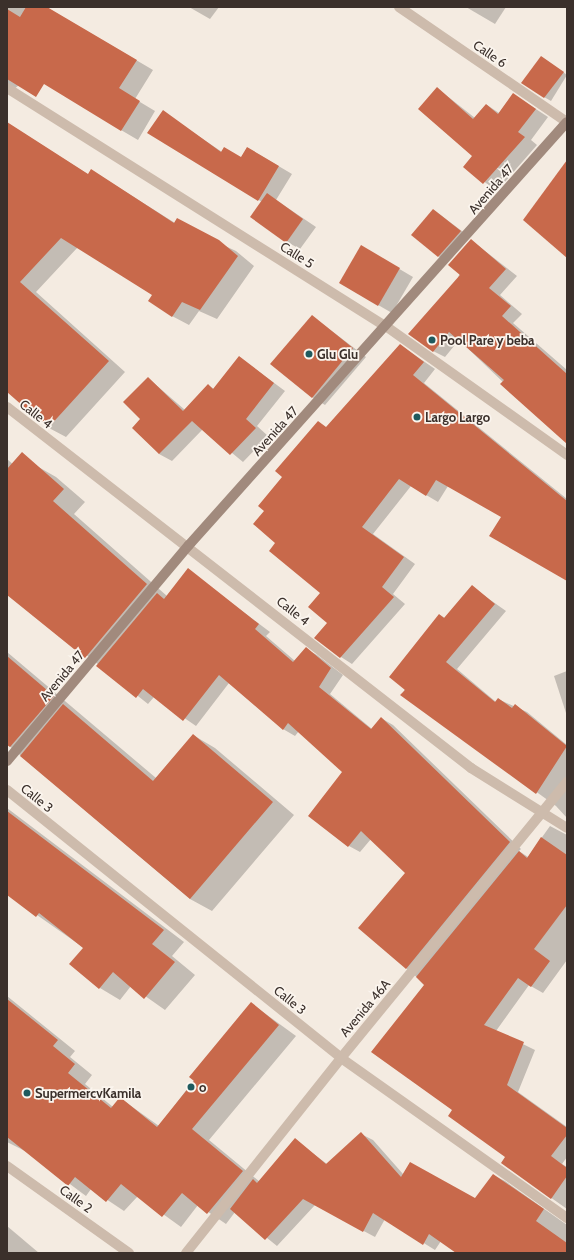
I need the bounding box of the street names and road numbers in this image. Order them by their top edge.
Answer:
street label: Calle 6 [470,37,510,71]
street label: Avenida 47 [465,161,517,217]
street label: Calle 5 [277,239,317,271]
street label: Calle 4 [16,396,56,432]
street label: Avenida 47 [249,403,301,459]
street label: Calle 4 [273,593,313,629]
street label: Avenida 47 [36,648,88,704]
street label: Calle 3 [18,780,56,816]
street label: Avenida 46A [337,976,393,1040]
street label: Calle 3 [271,982,309,1018]
street label: Calle 2 [57,1182,95,1216]

